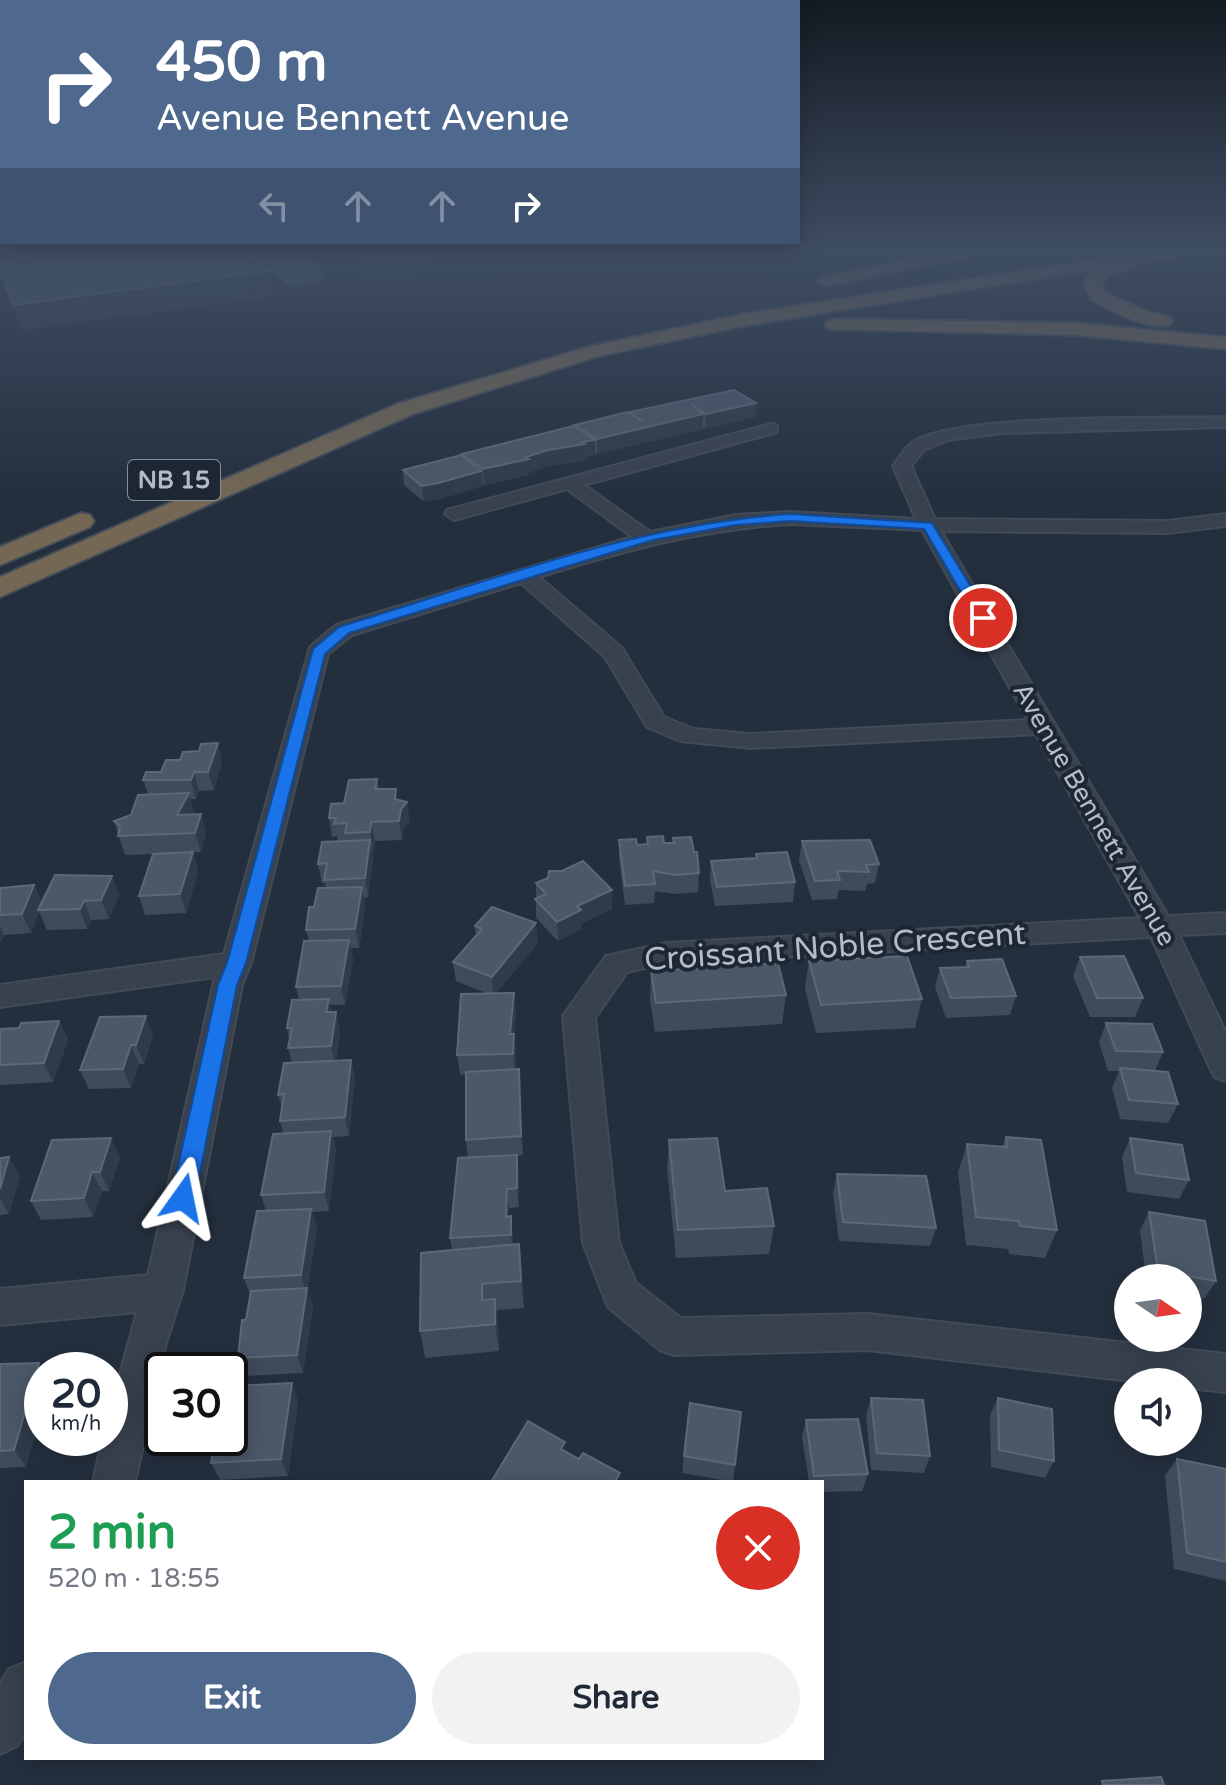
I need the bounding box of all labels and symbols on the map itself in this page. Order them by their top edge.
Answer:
road number: NB 15 [128,460,220,500]
pin [949,584,1017,652]
street label: Avenue Bennett Avenue [1007,677,1183,951]
street label: Croissant Noble Crescent [643,915,1027,979]
position arrow [141,1156,225,1240]
north arrow [1114,1264,1202,1352]
speed limit sign: 30 [144,1352,248,1456]

